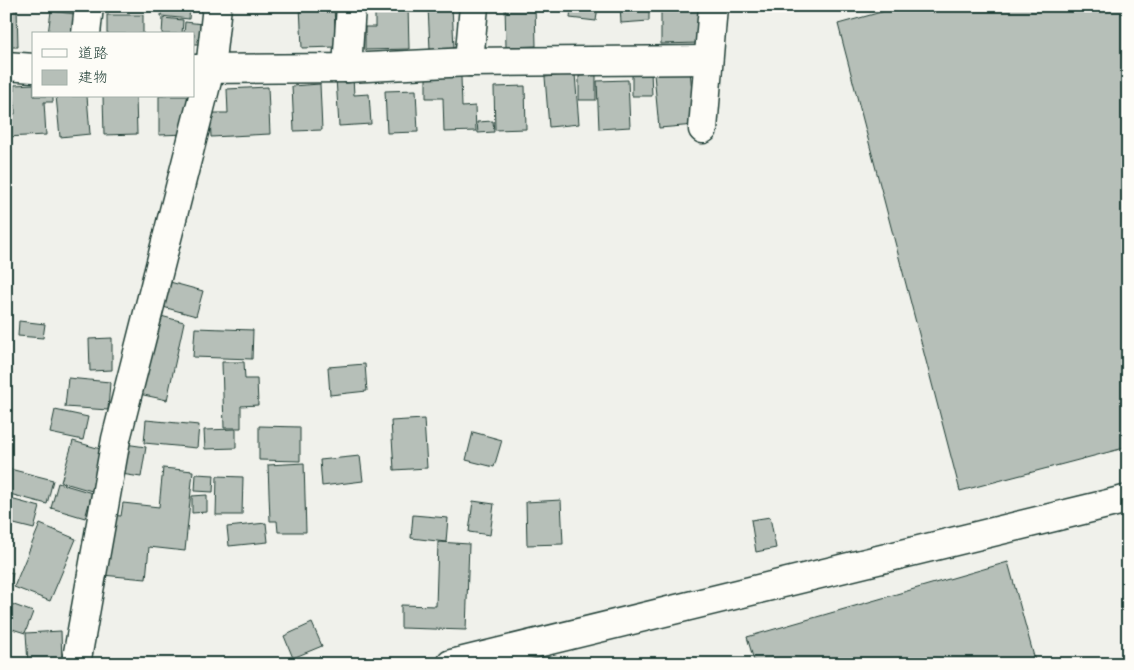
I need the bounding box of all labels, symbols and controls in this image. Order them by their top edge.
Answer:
legend [32,32,195,98]
text: 道路 [78,42,108,66]
text: 建物 [78,66,108,90]

